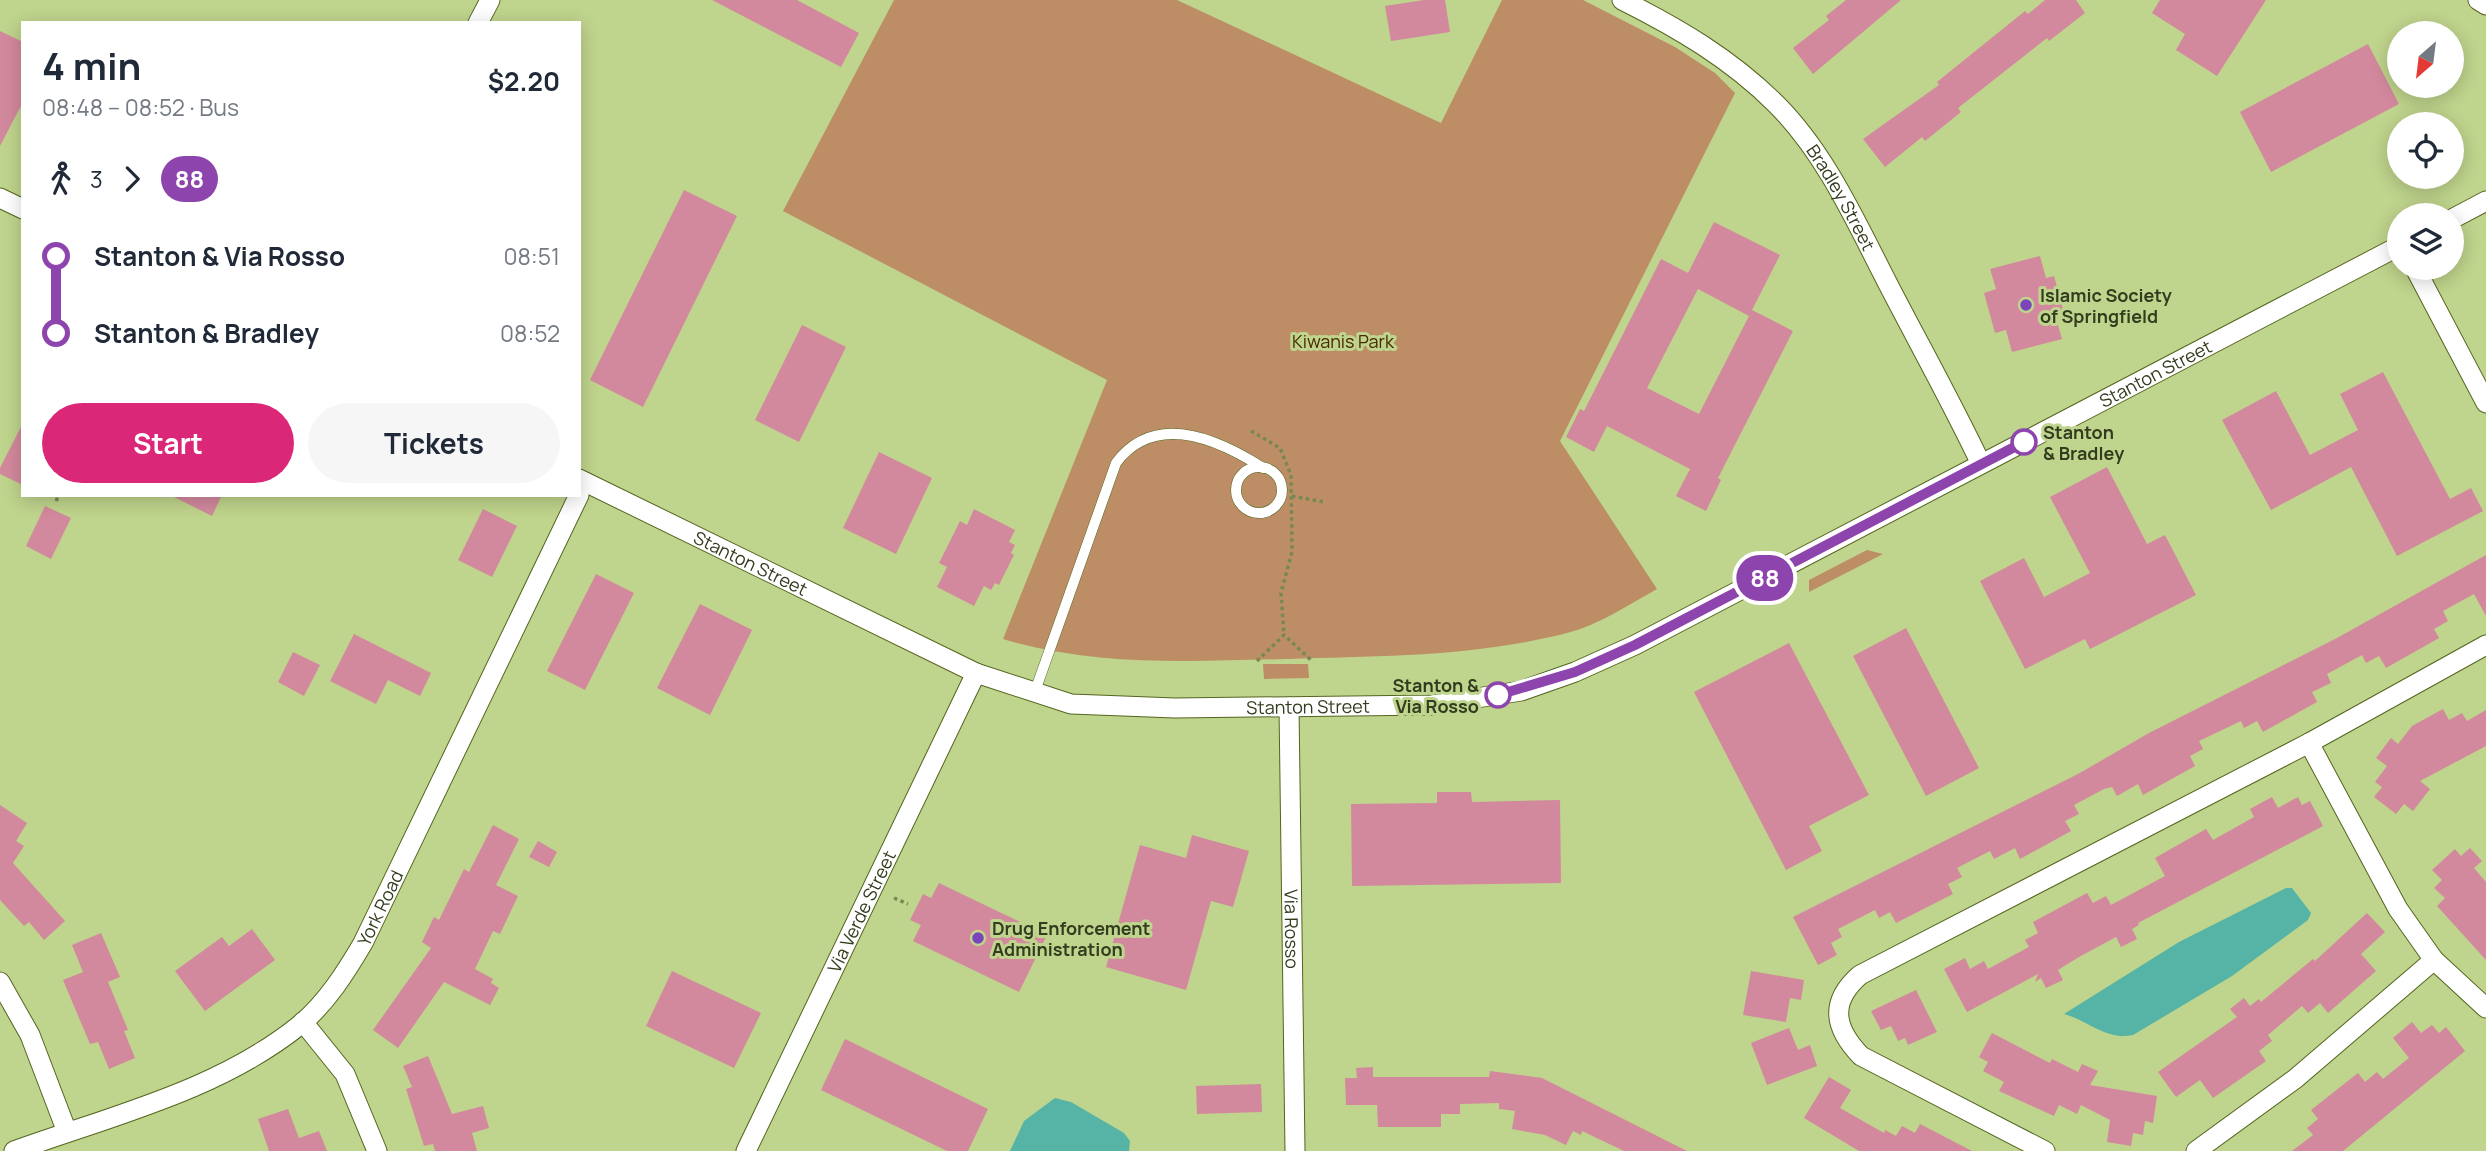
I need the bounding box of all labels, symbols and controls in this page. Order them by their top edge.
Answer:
north arrow [2387,21,2464,98]
map controls [2387,21,2464,280]
text: 4 min [42,39,141,91]
text: $2.20 [488,63,560,99]
text: 08:48 – 08:52 · Bus [42,91,239,123]
button: locate [2387,112,2464,189]
street label: Bradley Street [1802,139,1881,254]
icon: walk [42,160,80,198]
icon: forward [113,160,151,198]
text: 88 [175,162,204,195]
text: 3 [90,163,103,195]
button: layers [2387,203,2464,280]
text: Stanton & Via Rosso [94,238,345,274]
text: 08:51 [503,240,560,272]
place label: Islamic Society of Springfield [2040,283,2172,328]
marker: Islamic Society of Springfield [2018,297,2034,313]
text: Stanton & Bradley [94,315,319,351]
text: 08:52 [500,317,560,349]
park label: Kiwanis Park [1292,329,1395,353]
street label: Stanton Street [2095,334,2216,413]
button: Start [42,403,294,483]
button: Tickets [308,403,560,483]
place label: Stanton & Bradley [2043,420,2124,465]
marker: Stanton & Bradley [2011,429,2037,455]
street label: Stanton Street [690,525,811,601]
line badge: 88 [1734,555,1796,601]
text: 88 [1750,561,1780,594]
place label: Stanton & Via Rosso [1392,673,1479,718]
marker: Stanton & Via Rosso [1485,682,1511,708]
street label: Stanton Street [1246,694,1370,719]
street label: Via Verde Street [822,846,901,976]
street label: York Road [352,866,408,950]
street label: Via Rosso [1279,889,1305,969]
place label: Drug Enforcement Administration [992,916,1150,961]
marker: Drug Enforcement Administration [970,930,986,946]

